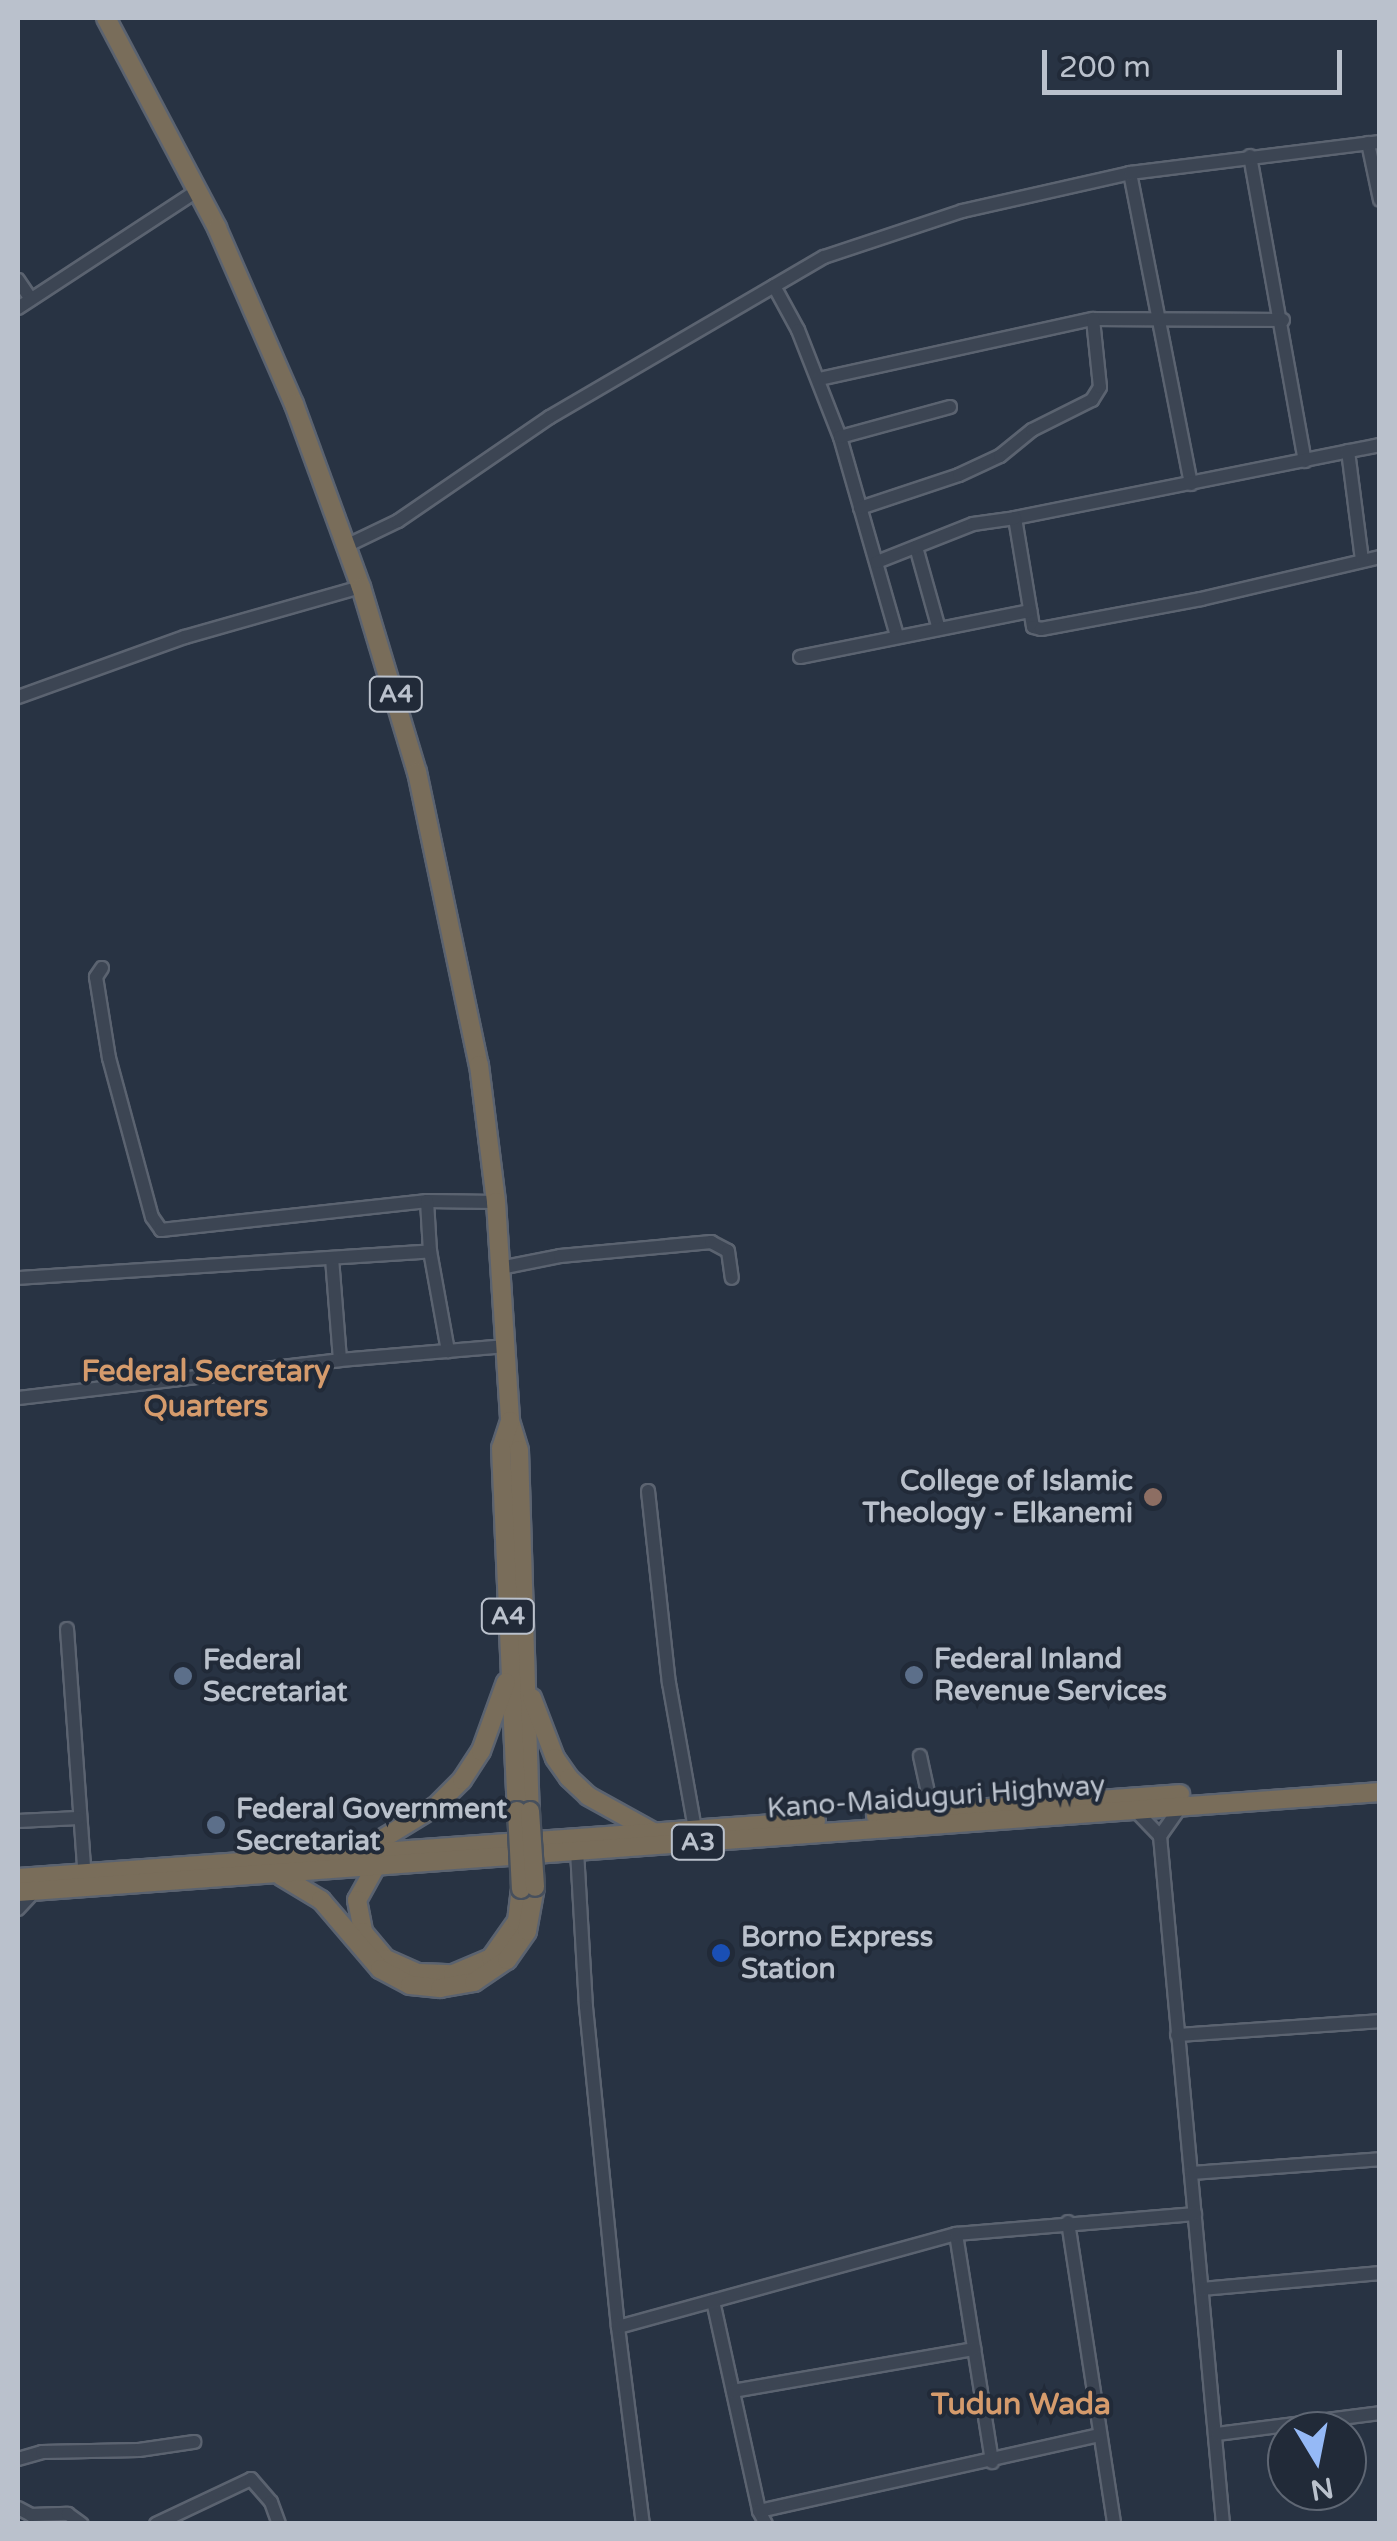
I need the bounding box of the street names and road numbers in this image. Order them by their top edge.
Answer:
road number: A4 [368,674,424,714]
road number: A4 [480,1596,536,1636]
street label: Kano-Maiduguri Highway [766,1768,1106,1826]
road number: A3 [670,1822,726,1862]

